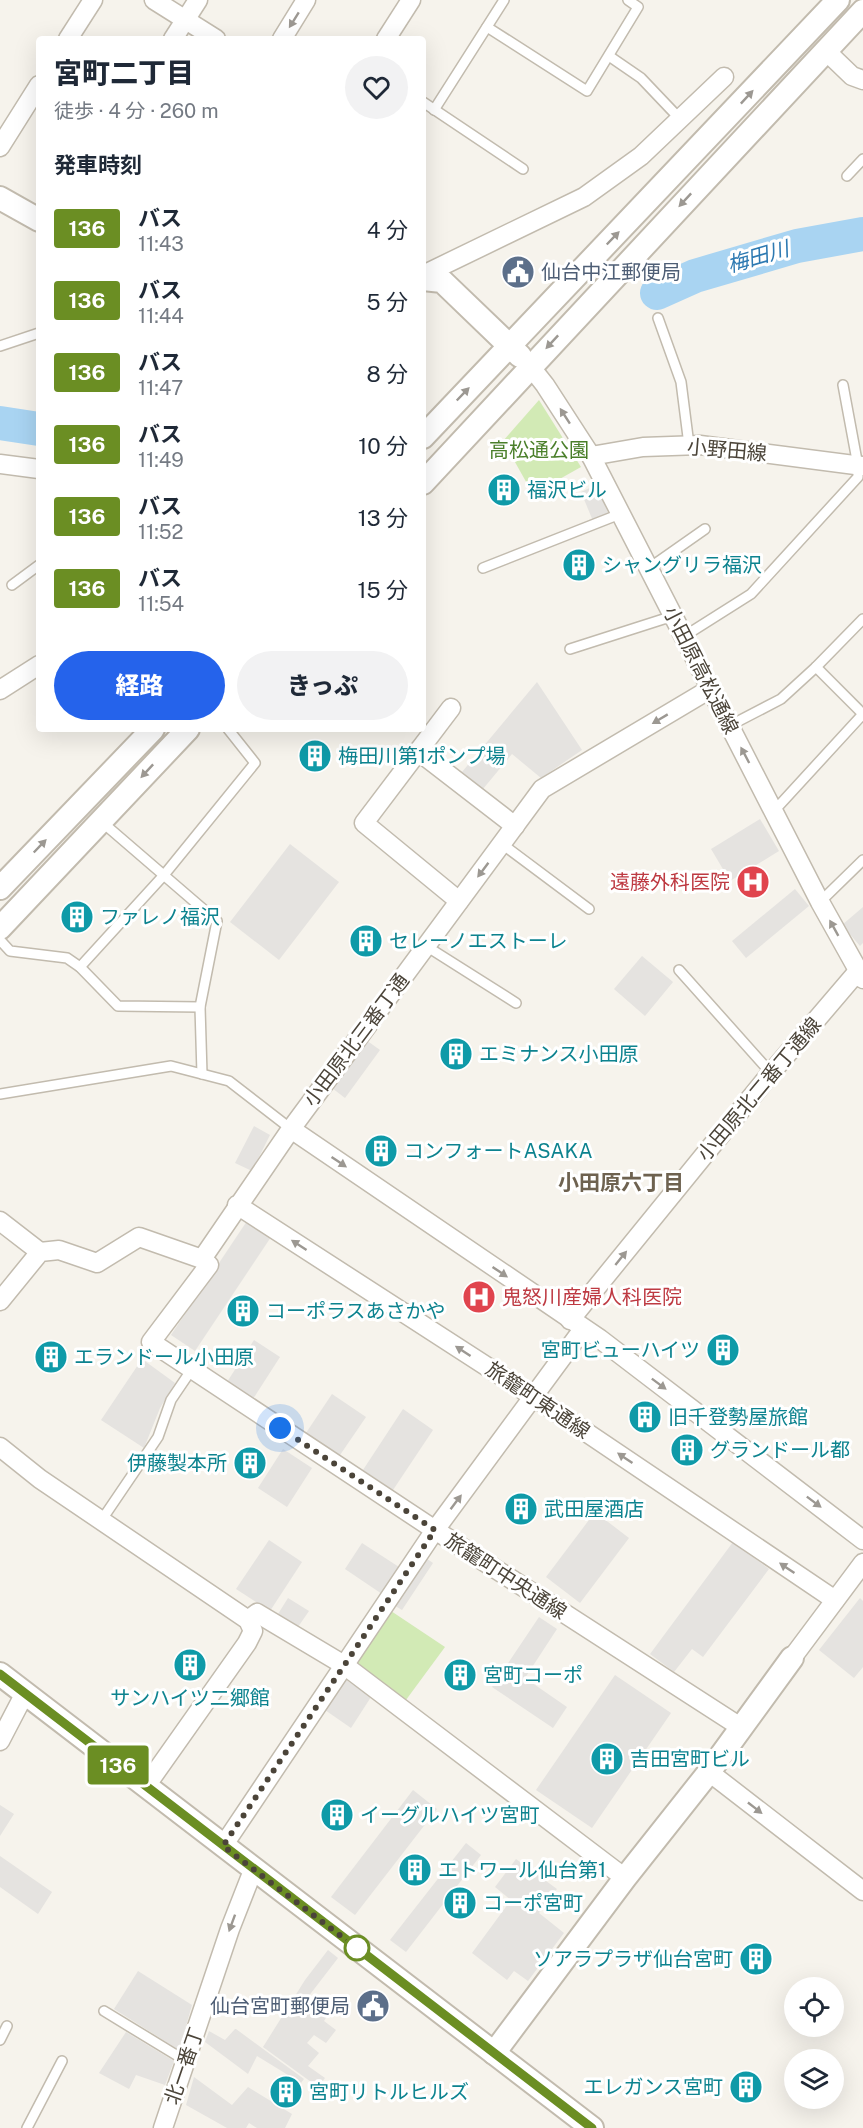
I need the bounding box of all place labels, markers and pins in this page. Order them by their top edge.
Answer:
public building icon: 仙台中江郵便局 [500,254,536,290]
place label: 仙台中江郵便局 [541,260,681,284]
building icon: 福沢ビル [486,472,522,508]
place label: 福沢ビル [527,478,607,502]
building icon: シャングリラ福沢 [561,547,597,583]
place label: シャングリラ福沢 [602,553,762,577]
building icon: 梅田川第1ポンプ場 [297,738,333,774]
place label: 梅田川第1ポンプ場 [338,744,506,768]
hospital icon: 遠藤外科医院 [735,864,771,900]
place label: 遠藤外科医院 [610,870,730,894]
building icon: ファレノ福沢 [59,899,95,935]
place label: ファレノ福沢 [100,905,220,929]
building icon: セレーノエストーレ [348,923,384,959]
place label: セレーノエストーレ [389,929,568,953]
building icon: エミナンス小田原 [438,1036,474,1072]
place label: エミナンス小田原 [479,1042,639,1066]
building icon: コンフォートASAKA [363,1133,399,1169]
place label: コンフォートASAKA [404,1139,593,1163]
hospital icon: 鬼怒川産婦人科医院 [461,1279,497,1315]
place label: 鬼怒川産婦人科医院 [502,1285,682,1309]
building icon: コーポラスあさかや [225,1293,261,1329]
place label: コーポラスあさかや [266,1299,446,1323]
building icon: 宮町ビューハイツ [705,1332,741,1368]
place label: 宮町ビューハイツ [541,1338,700,1362]
building icon: エランドール小田原 [33,1339,69,1375]
place label: エランドール小田原 [74,1345,254,1369]
building icon: 旧千登勢屋旅館 [627,1399,663,1435]
place label: 旧千登勢屋旅館 [668,1405,808,1429]
building icon: グランドール都 [669,1432,705,1468]
place label: グランドール都 [710,1438,850,1462]
building icon: 伊藤製本所 [232,1445,268,1481]
place label: 伊藤製本所 [127,1451,227,1475]
building icon: 武田屋酒店 [503,1491,539,1527]
place label: 武田屋酒店 [544,1497,644,1521]
building icon: サンハイツ二郷館 [172,1647,208,1683]
building icon: 宮町コーポ [442,1657,478,1693]
place label: 宮町コーポ [483,1663,583,1687]
place label: サンハイツ二郷館 [110,1686,270,1710]
building icon: 吉田宮町ビル [589,1741,625,1777]
place label: 吉田宮町ビル [630,1747,750,1771]
building icon: イーグルハイツ宮町 [319,1797,355,1833]
place label: イーグルハイツ宮町 [360,1803,540,1827]
building icon: エトワール仙台第1 [397,1852,433,1888]
place label: エトワール仙台第1 [438,1858,606,1882]
building icon: コーポ宮町 [442,1885,478,1921]
place label: コーポ宮町 [483,1891,583,1915]
unlabelled marker [344,1935,370,1961]
building icon: ソアラプラザ仙台宮町 [738,1941,774,1977]
place label: ソアラプラザ仙台宮町 [533,1947,733,1971]
public building icon: 仙台宮町郵便局 [355,1988,391,2024]
place label: 仙台宮町郵便局 [210,1994,350,2018]
building icon: エレガンス宮町 [728,2069,764,2105]
building icon: 宮町リトルヒルズ [268,2074,304,2110]
place label: エレガンス宮町 [583,2075,723,2099]
place label: 宮町リトルヒルズ [309,2080,469,2104]

